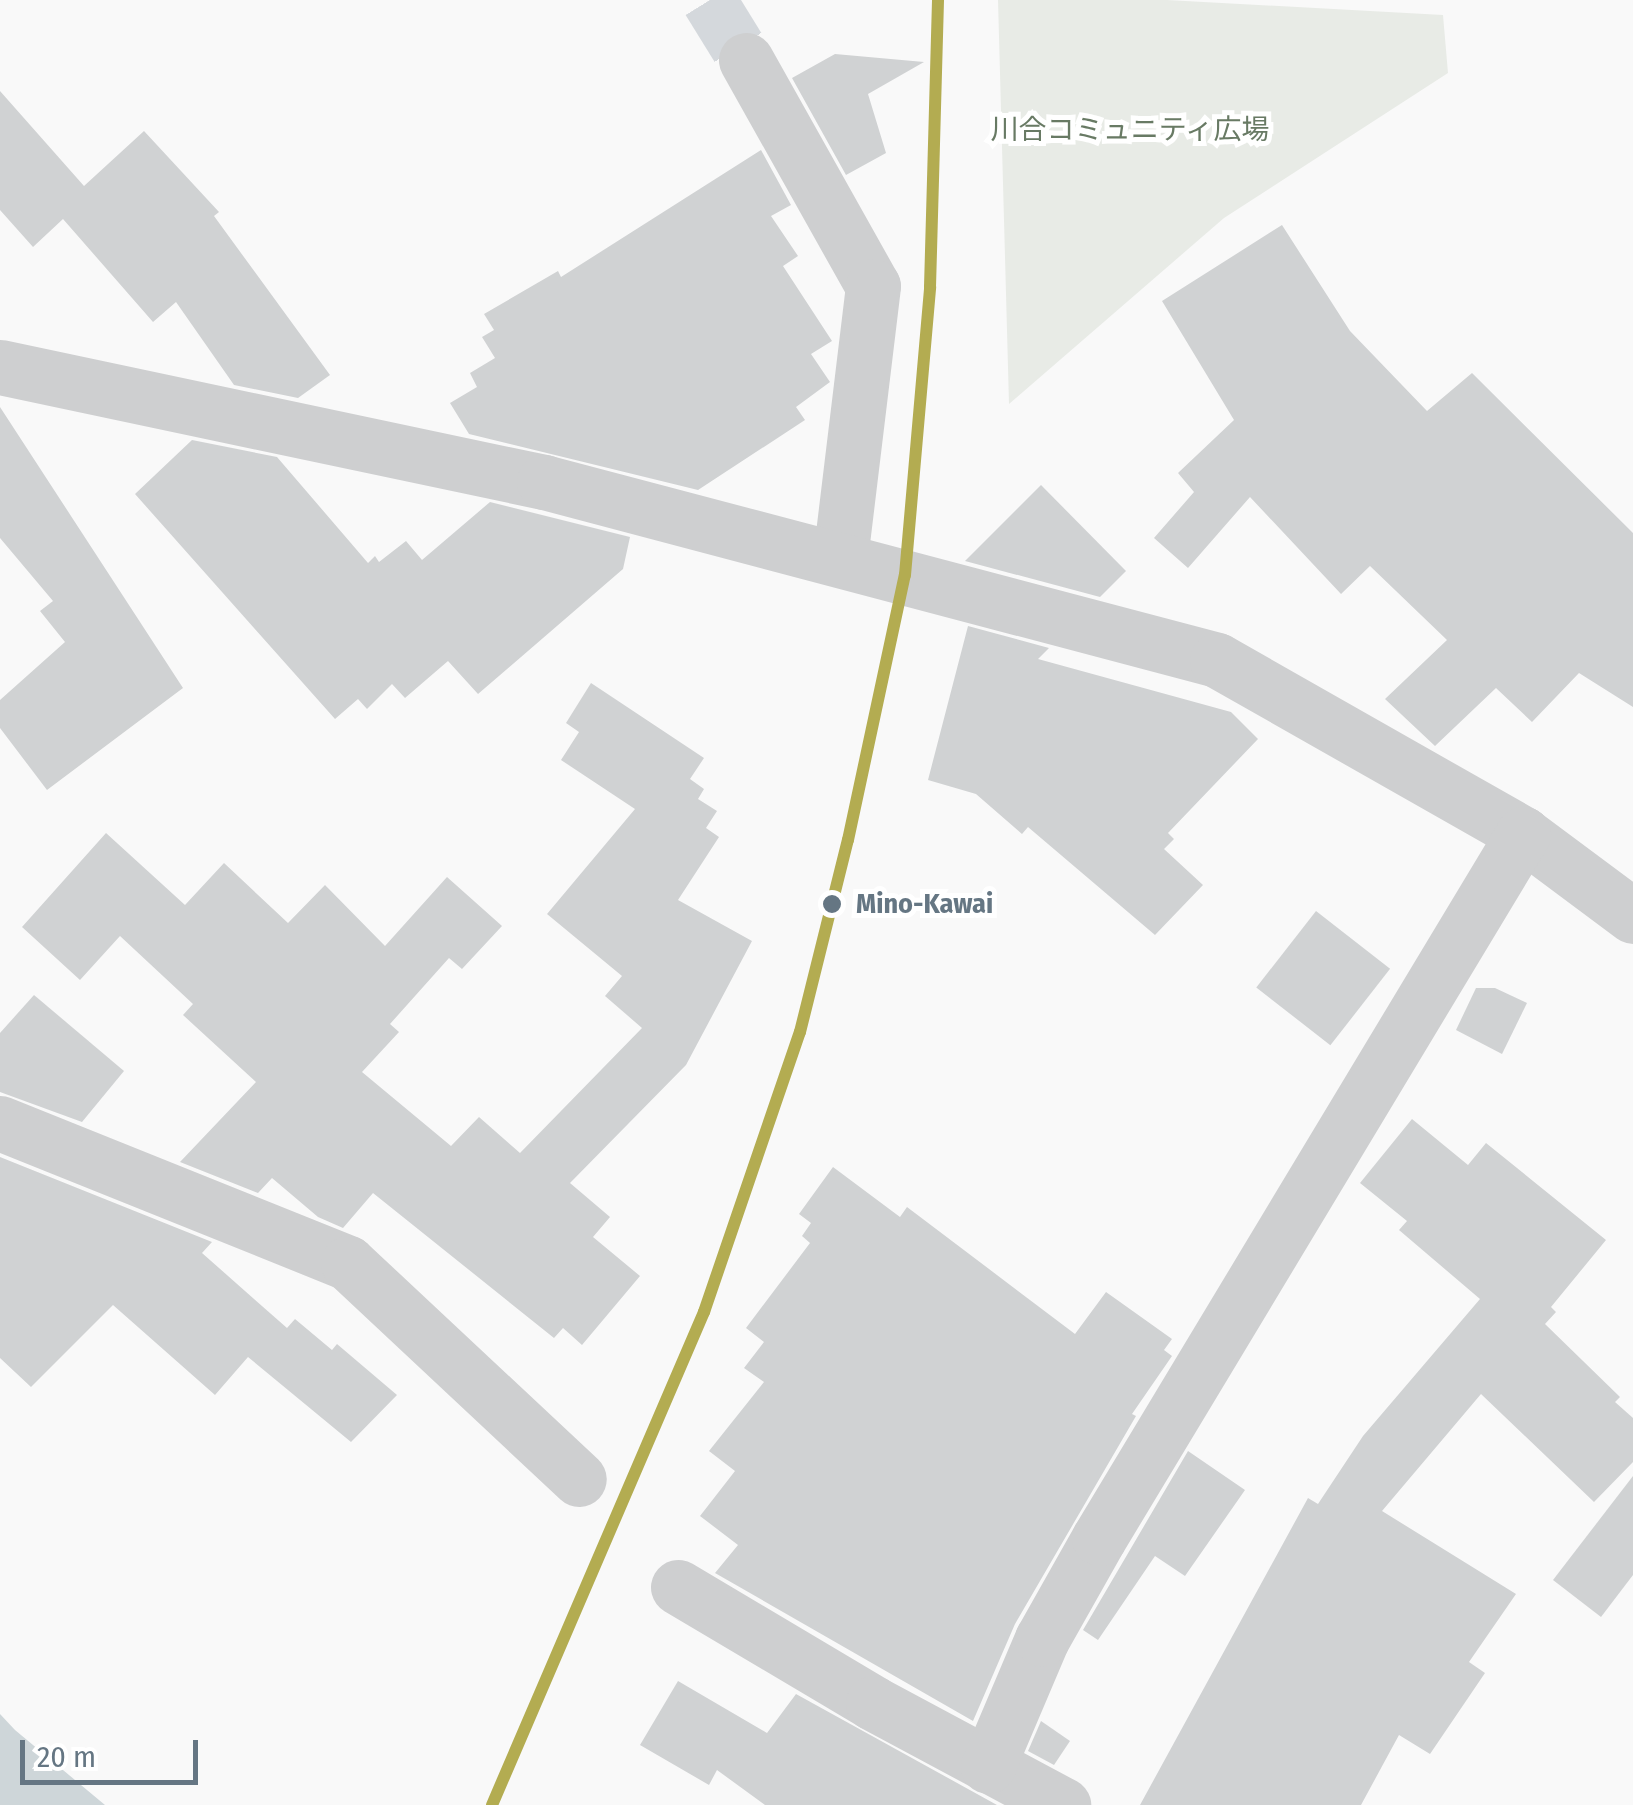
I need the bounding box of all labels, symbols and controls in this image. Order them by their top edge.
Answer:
park label: 川合コミュニティ広場 [990,113,1270,147]
place label: Mino-Kawai [856,887,993,921]
marker: Mino-Kawai [817,889,847,919]
scale bar [25,1720,202,1782]
text: 20 m [37,1739,96,1775]

